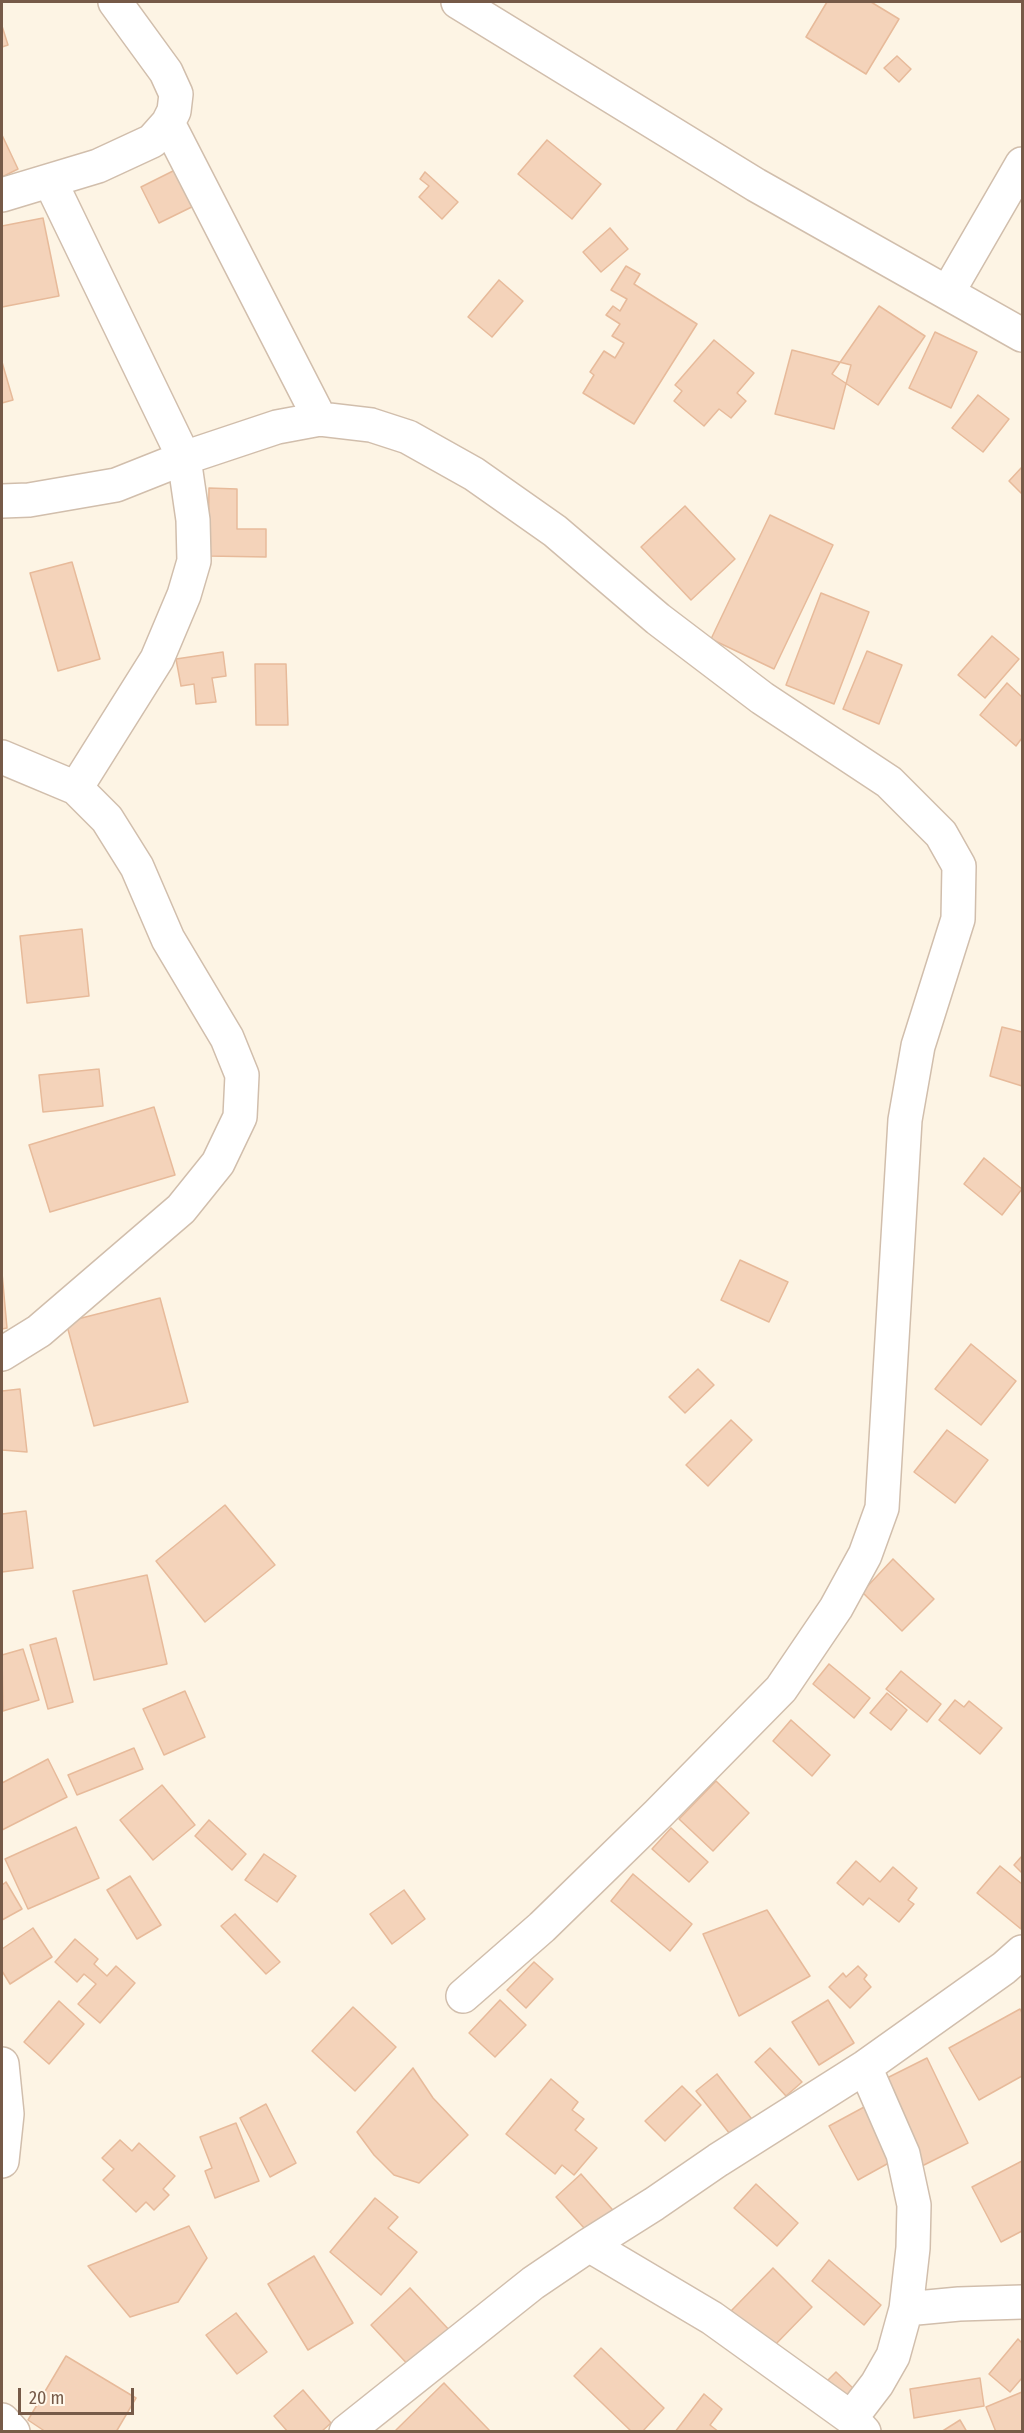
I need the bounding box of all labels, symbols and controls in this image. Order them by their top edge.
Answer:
scale bar [21,2376,136,2414]
text: 20 m [29,2387,64,2409]

